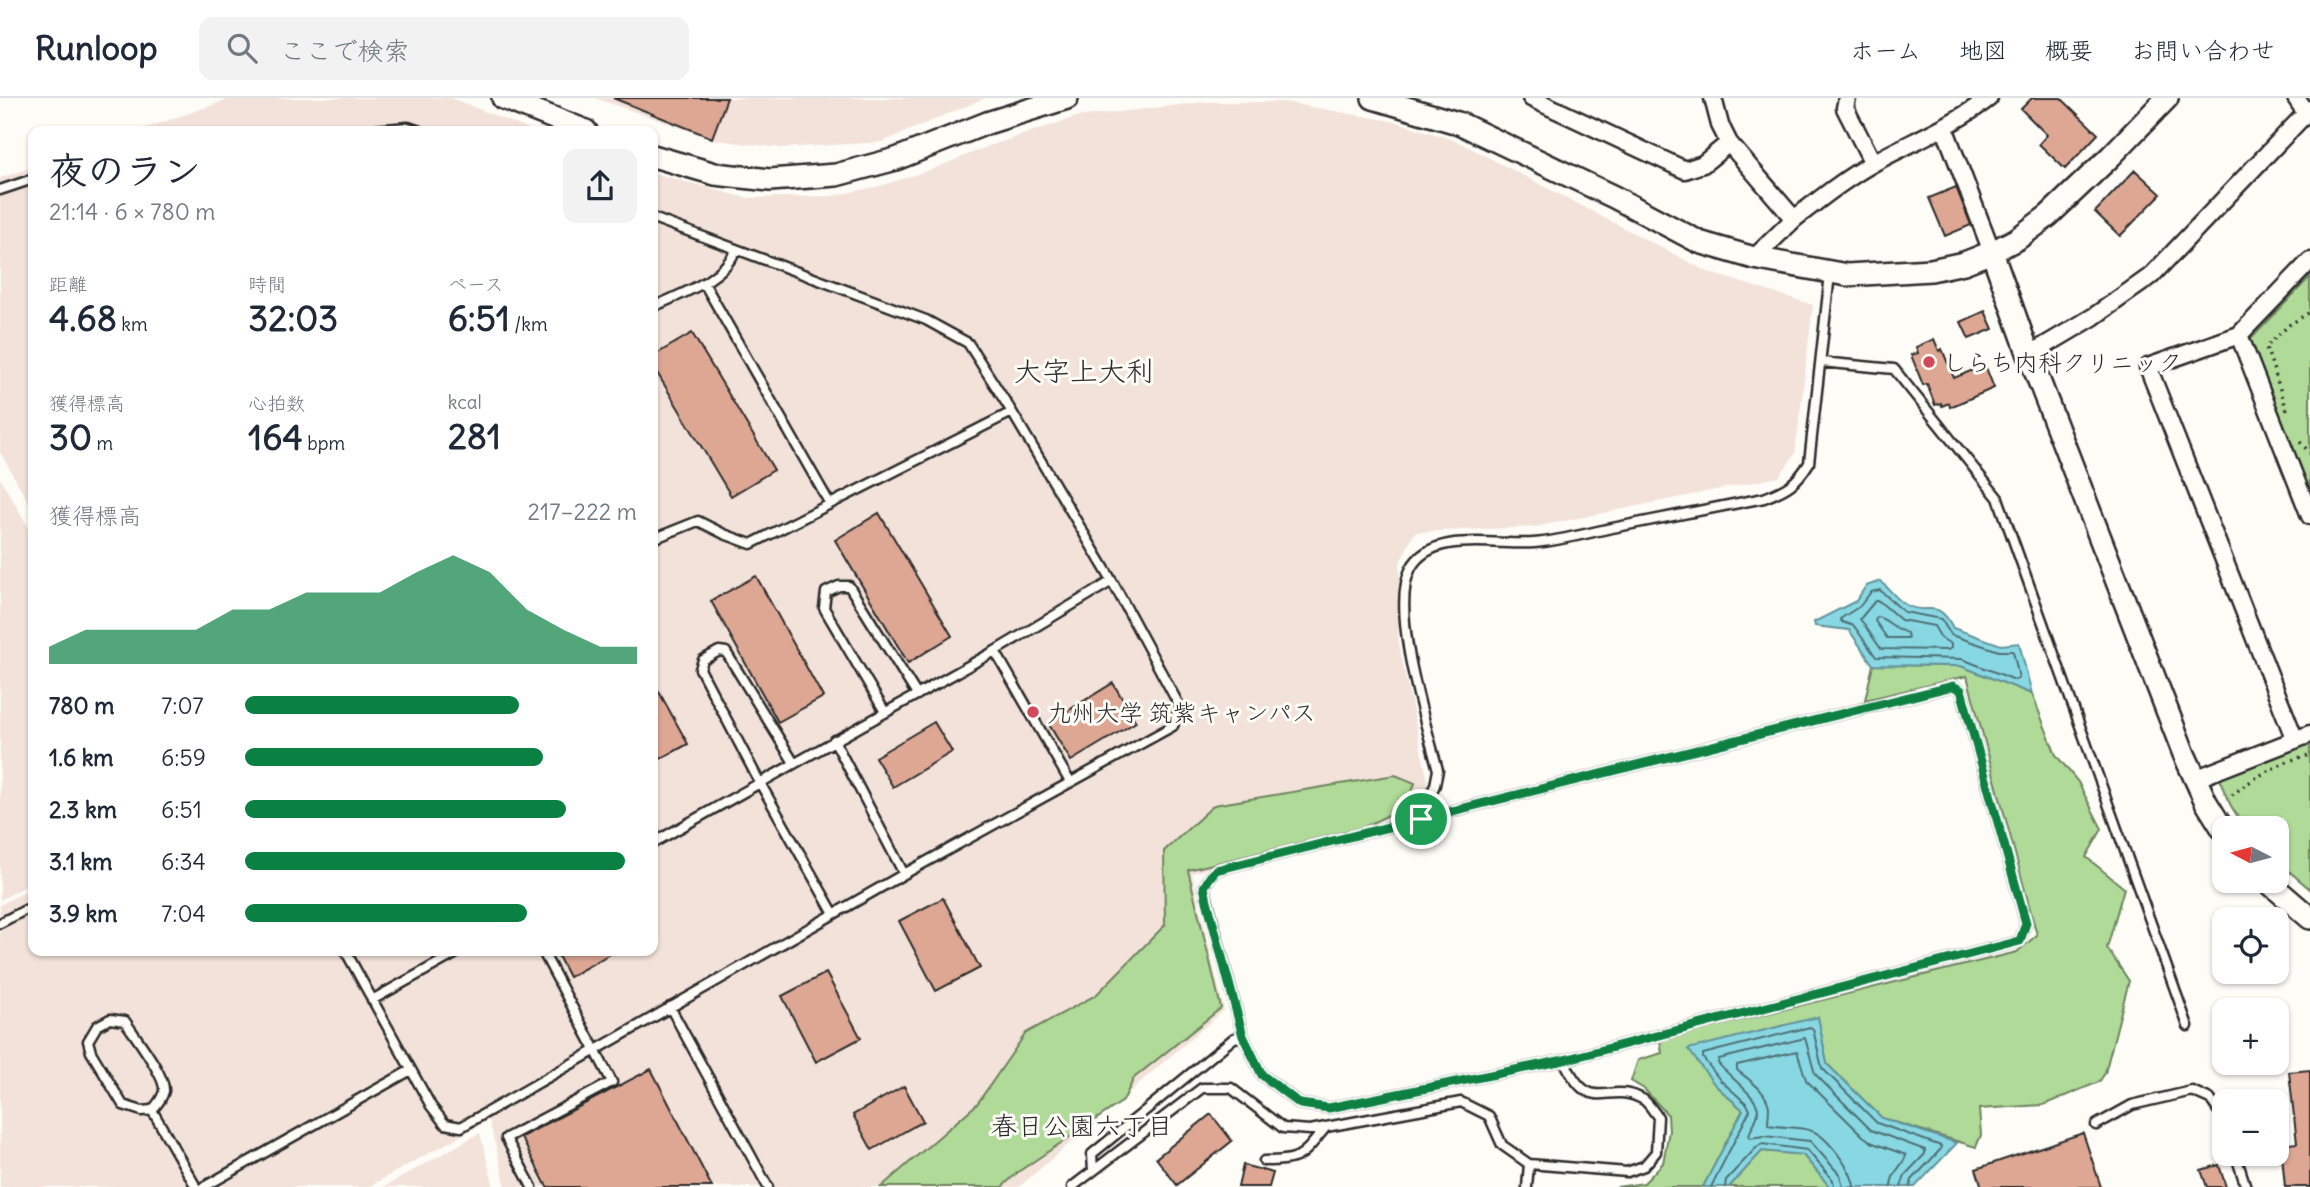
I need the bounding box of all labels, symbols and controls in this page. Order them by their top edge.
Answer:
search box [199,17,689,80]
text: Runloop [35,27,157,69]
icon: search [223,29,261,67]
text: ここで検索 [279,34,409,67]
text: ホーム [1850,35,1921,65]
text: 地図 [1959,35,2007,65]
text: 概要 [2045,35,2093,65]
text: お問い合わせ [2131,35,2275,65]
text: 夜のラン [49,147,201,194]
button: share [563,149,637,223]
text: 21:14 · 6 × 780 m [49,197,216,226]
text: 距離 [49,272,87,296]
text: 時間 [248,272,286,296]
text: ペース [448,272,504,296]
text: 4.68 [49,296,117,340]
text: 32:03 [248,296,338,340]
text: 6:51 [448,296,510,340]
text: km [117,312,148,336]
text: /km [510,312,548,336]
place label: しらち内科クリニック [1943,347,2182,377]
district label: 大字上大利 [1014,353,1154,389]
marker: しらち内科クリニック [1921,354,1937,370]
text: kcal [448,390,482,414]
text: 獲得標高 [49,391,125,415]
text: 心拍数 [248,391,305,415]
text: 281 [448,414,501,458]
text: 30 [49,415,92,459]
text: 164 [248,415,303,459]
text: m [92,431,113,455]
text: bpm [303,431,345,455]
text: 217–222 m [527,497,637,526]
text: 獲得標高 [49,501,141,530]
text: 780 m [49,691,114,720]
text: 7:07 [161,691,204,720]
place label: 九州大学 筑紫キャンパス [1047,697,1316,727]
marker: 九州大学 筑紫キャンパス [1025,704,1041,720]
text: 1.6 km [49,743,114,772]
text: 6:59 [161,743,206,772]
pin [1391,789,1451,849]
text: 2.3 km [49,795,117,824]
text: 6:51 [161,795,202,824]
icon: arrive [1402,800,1440,838]
north arrow [2212,816,2289,892]
map controls [2212,816,2289,1166]
text: 3.1 km [49,847,112,876]
text: 6:34 [161,847,206,876]
text: 3.9 km [49,899,117,928]
text: 7:04 [161,899,206,928]
button: locate [2212,907,2289,984]
button: + [2212,998,2289,1075]
button: − [2212,1089,2289,1166]
district label: 春日公園六丁目 [991,1109,1173,1142]

